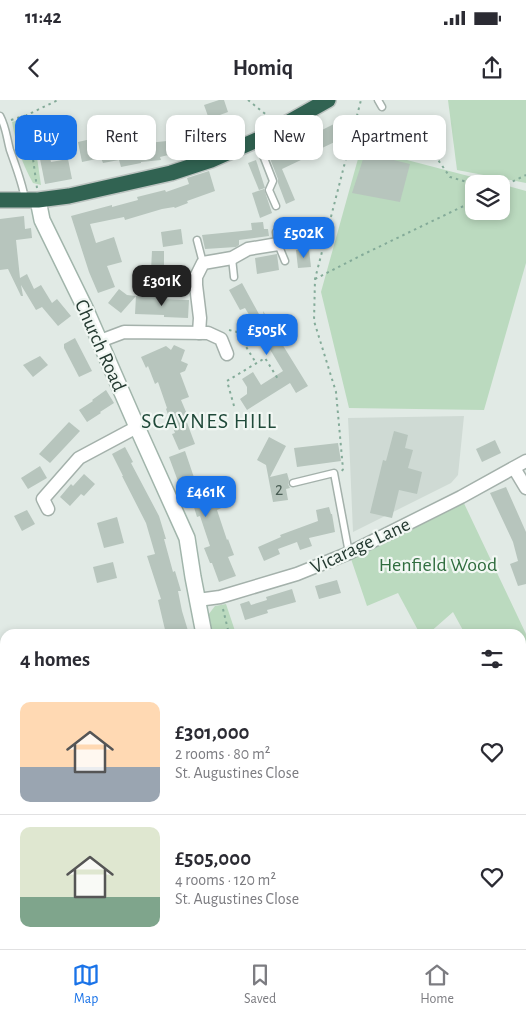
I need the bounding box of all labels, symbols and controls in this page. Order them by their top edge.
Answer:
text: 11:42 [25,8,62,27]
icon: back [20,54,48,82]
icon: share [478,54,506,82]
text: Homiq [233,57,293,79]
chip: Buy [15,115,77,160]
chip: Rent [87,115,156,160]
chip: Filters [166,115,245,160]
chip: New [255,115,323,160]
chip: Apartment [333,115,446,160]
map controls [465,175,510,220]
button: layers [465,175,510,220]
pin: £502K [269,216,339,259]
text: £502K [284,225,324,241]
pin: £301K [127,264,197,307]
text: £301K [143,273,181,289]
street label: Church Road [71,296,129,394]
pin: £505K [232,314,302,356]
text: £505K [248,322,286,338]
district label: SCAYNES HILL [141,410,277,432]
pin: £461K [171,476,241,518]
house number: 2 [275,481,283,499]
text: £461K [187,484,225,500]
street label: Vicarage Lane [308,514,413,578]
park label: Henfield Wood [379,555,497,575]
icon: filters [478,645,506,673]
text: 4 homes [20,649,90,670]
icon: home [60,722,120,782]
text: £301,000 [175,722,250,743]
icon: heart [478,738,506,766]
text: 2 rooms · 80 m² [175,746,270,762]
text: St. Augustines Close [175,765,299,781]
icon: home [60,847,120,907]
text: £505,000 [175,848,251,869]
icon: heart [478,863,506,891]
text: 4 rooms · 120 m² [175,872,276,888]
text: St. Augustines Close [175,891,299,907]
tab: Map [72,961,100,1008]
tab: Saved [244,961,276,1008]
tab: Home [420,961,454,1008]

